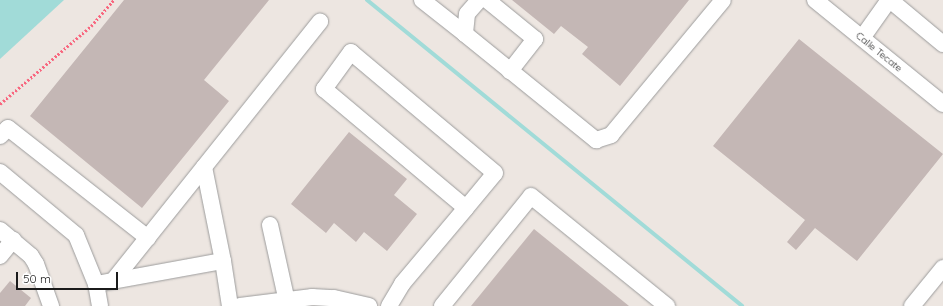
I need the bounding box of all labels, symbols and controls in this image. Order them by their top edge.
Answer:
street label: Calle Tecate [853,30,905,74]
scale bar [18,264,120,290]
text: 50 m [23,271,51,286]

